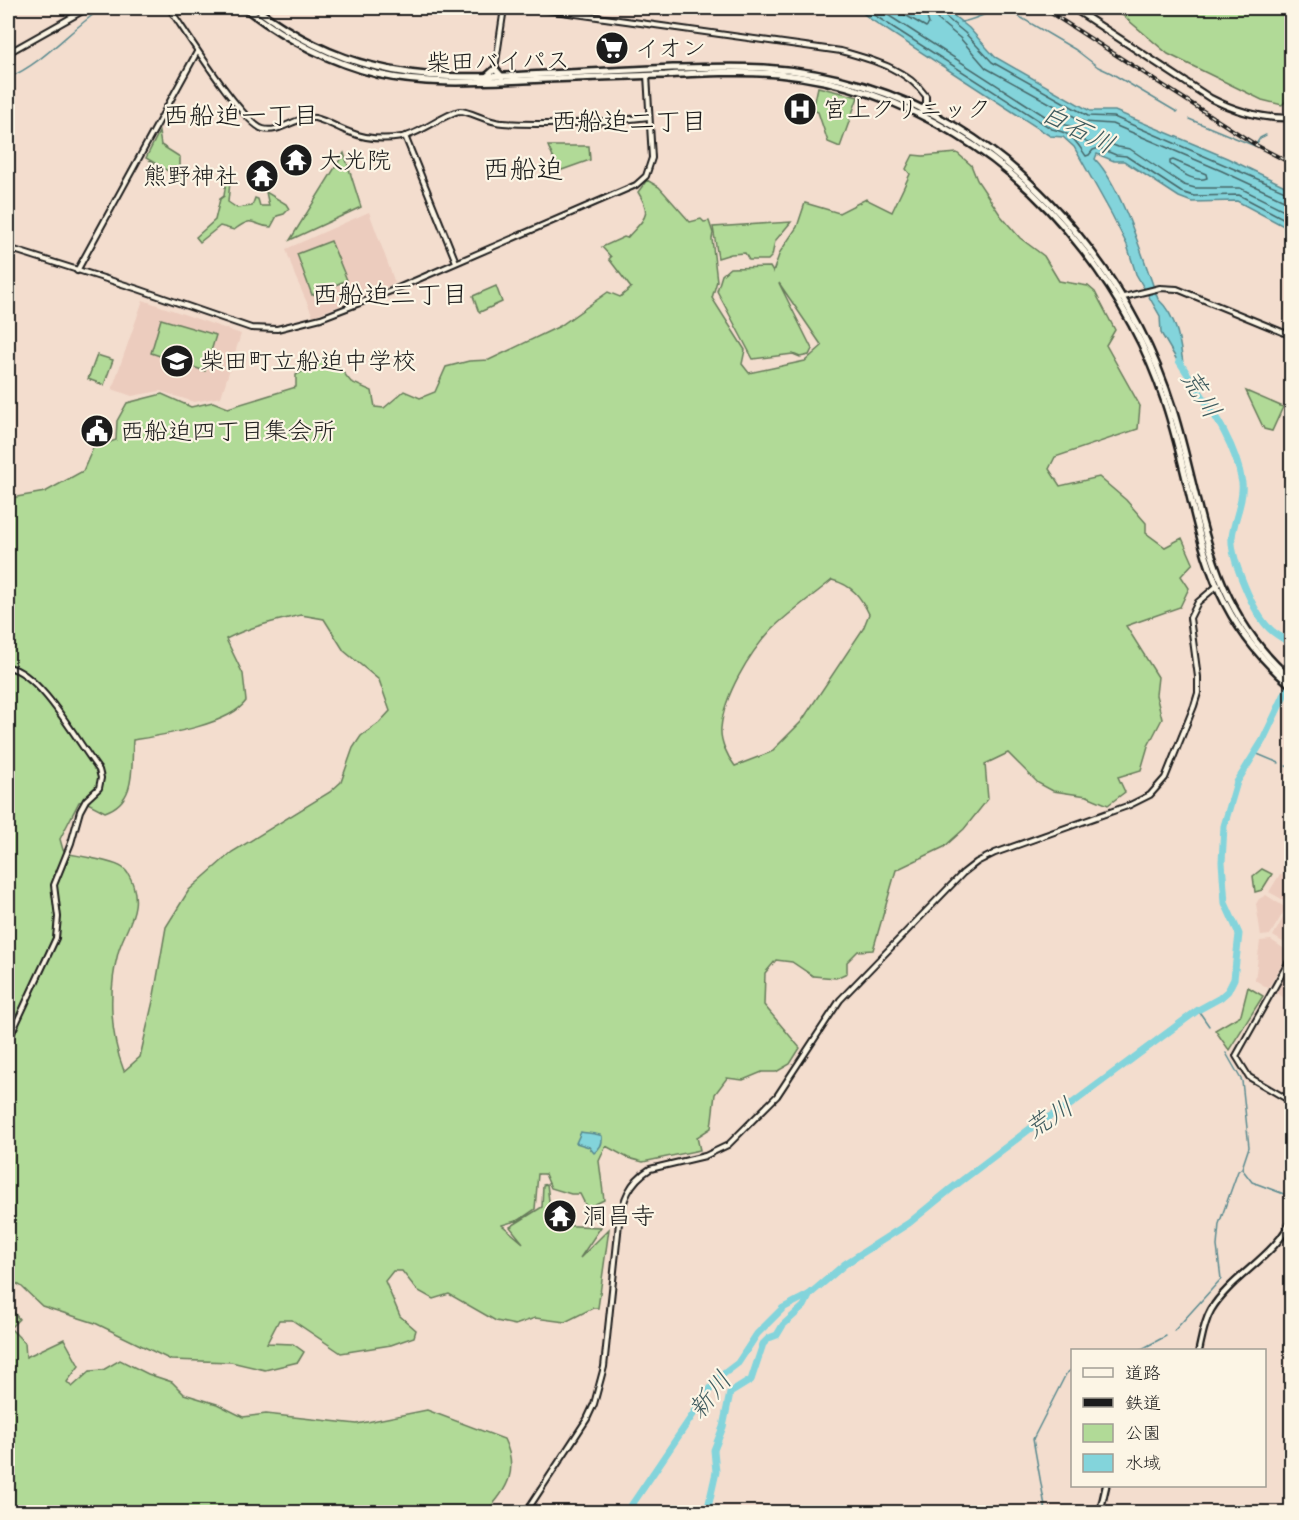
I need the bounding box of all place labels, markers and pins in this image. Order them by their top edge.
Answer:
supermarket icon: イオン [594,30,630,66]
place label: イオン [635,33,706,63]
hospital icon: 宮上クリニック [782,91,818,127]
place label: 宮上クリニック [823,94,991,124]
temple icon: 大光院 [278,142,314,178]
place label: 大光院 [319,145,391,175]
temple icon: 熊野神社 [244,158,280,194]
place label: 熊野神社 [143,161,239,191]
school or university icon: 柴田町立船迫中学校 [159,343,195,379]
place label: 柴田町立船迫中学校 [200,346,416,376]
public building icon: 西船迫四丁目集会所 [79,413,115,449]
place label: 西船迫四丁目集会所 [120,416,336,446]
temple icon: 洞昌寺 [542,1198,578,1234]
place label: 洞昌寺 [583,1201,655,1231]

